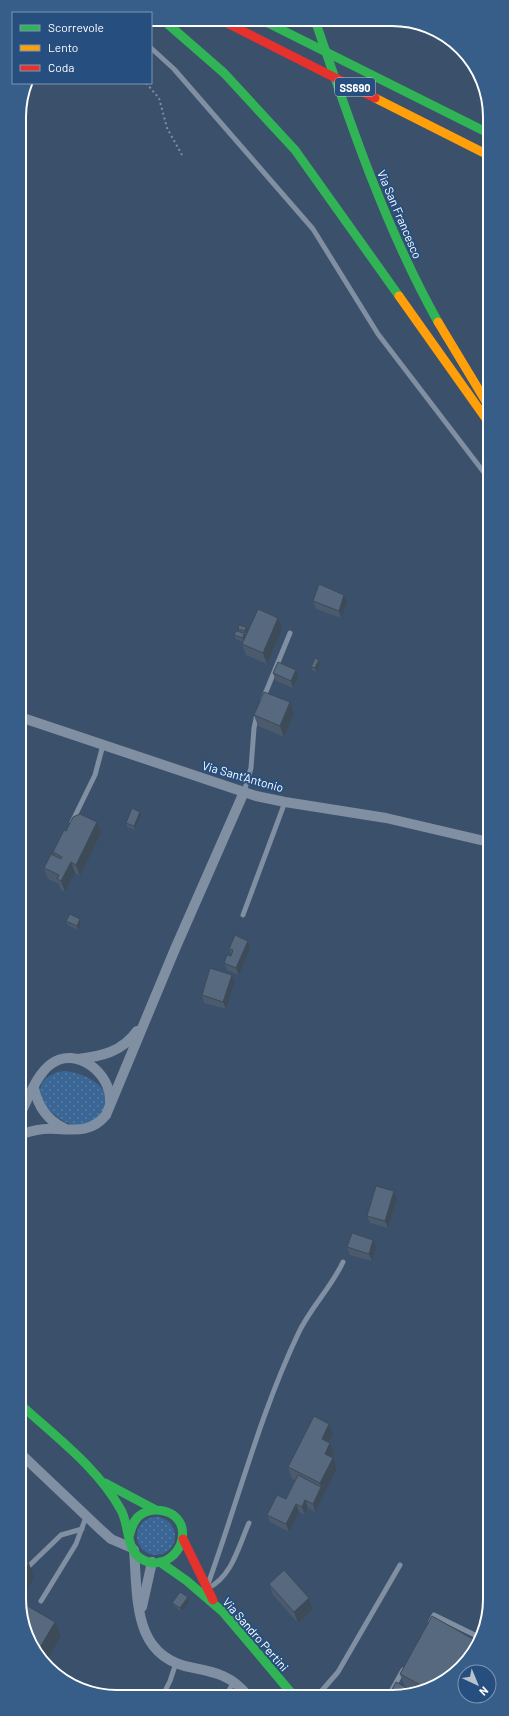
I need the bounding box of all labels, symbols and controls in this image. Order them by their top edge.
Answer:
legend [12,12,152,84]
text: Scorrevole [48,20,104,34]
text: Lento [48,40,78,54]
text: Coda [48,60,75,74]
road number: SS690 [335,78,375,96]
street label: Via San Francesco [375,167,425,261]
street label: Via Sant'Antonio [201,758,285,794]
street label: Via Sandro Pertini [220,1594,292,1674]
north arrow [457,1664,497,1704]
text: N [477,1684,491,1699]

